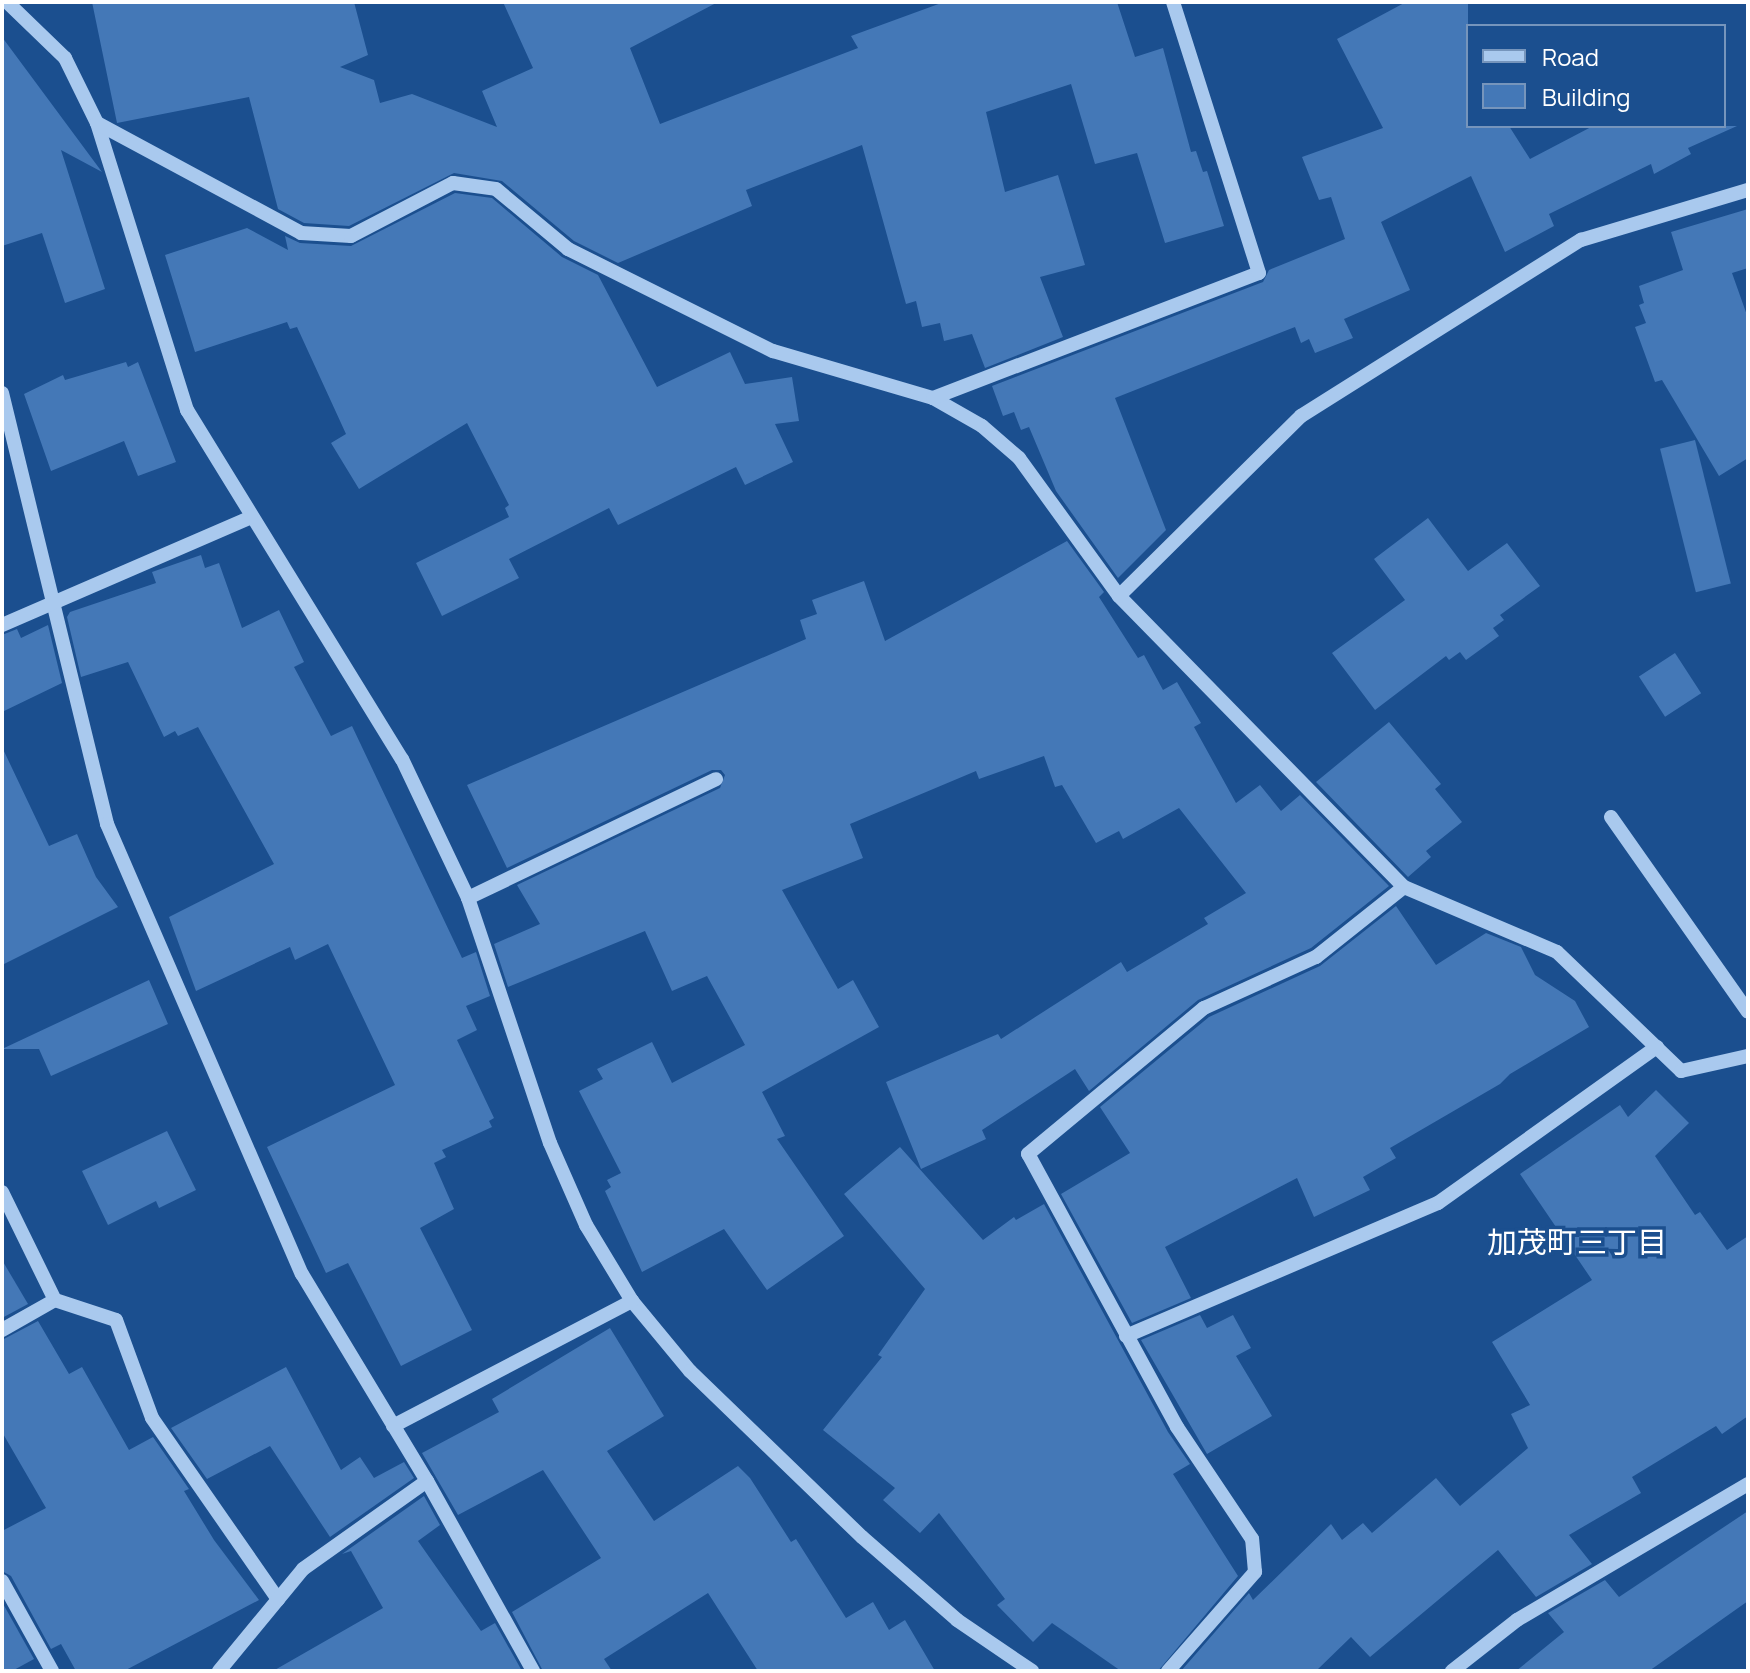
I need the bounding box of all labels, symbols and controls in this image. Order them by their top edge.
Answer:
legend [1466,24,1726,128]
text: Road [1542,40,1599,73]
text: Building [1542,80,1630,113]
district label: 加茂町三丁目 [1487,1224,1667,1260]

